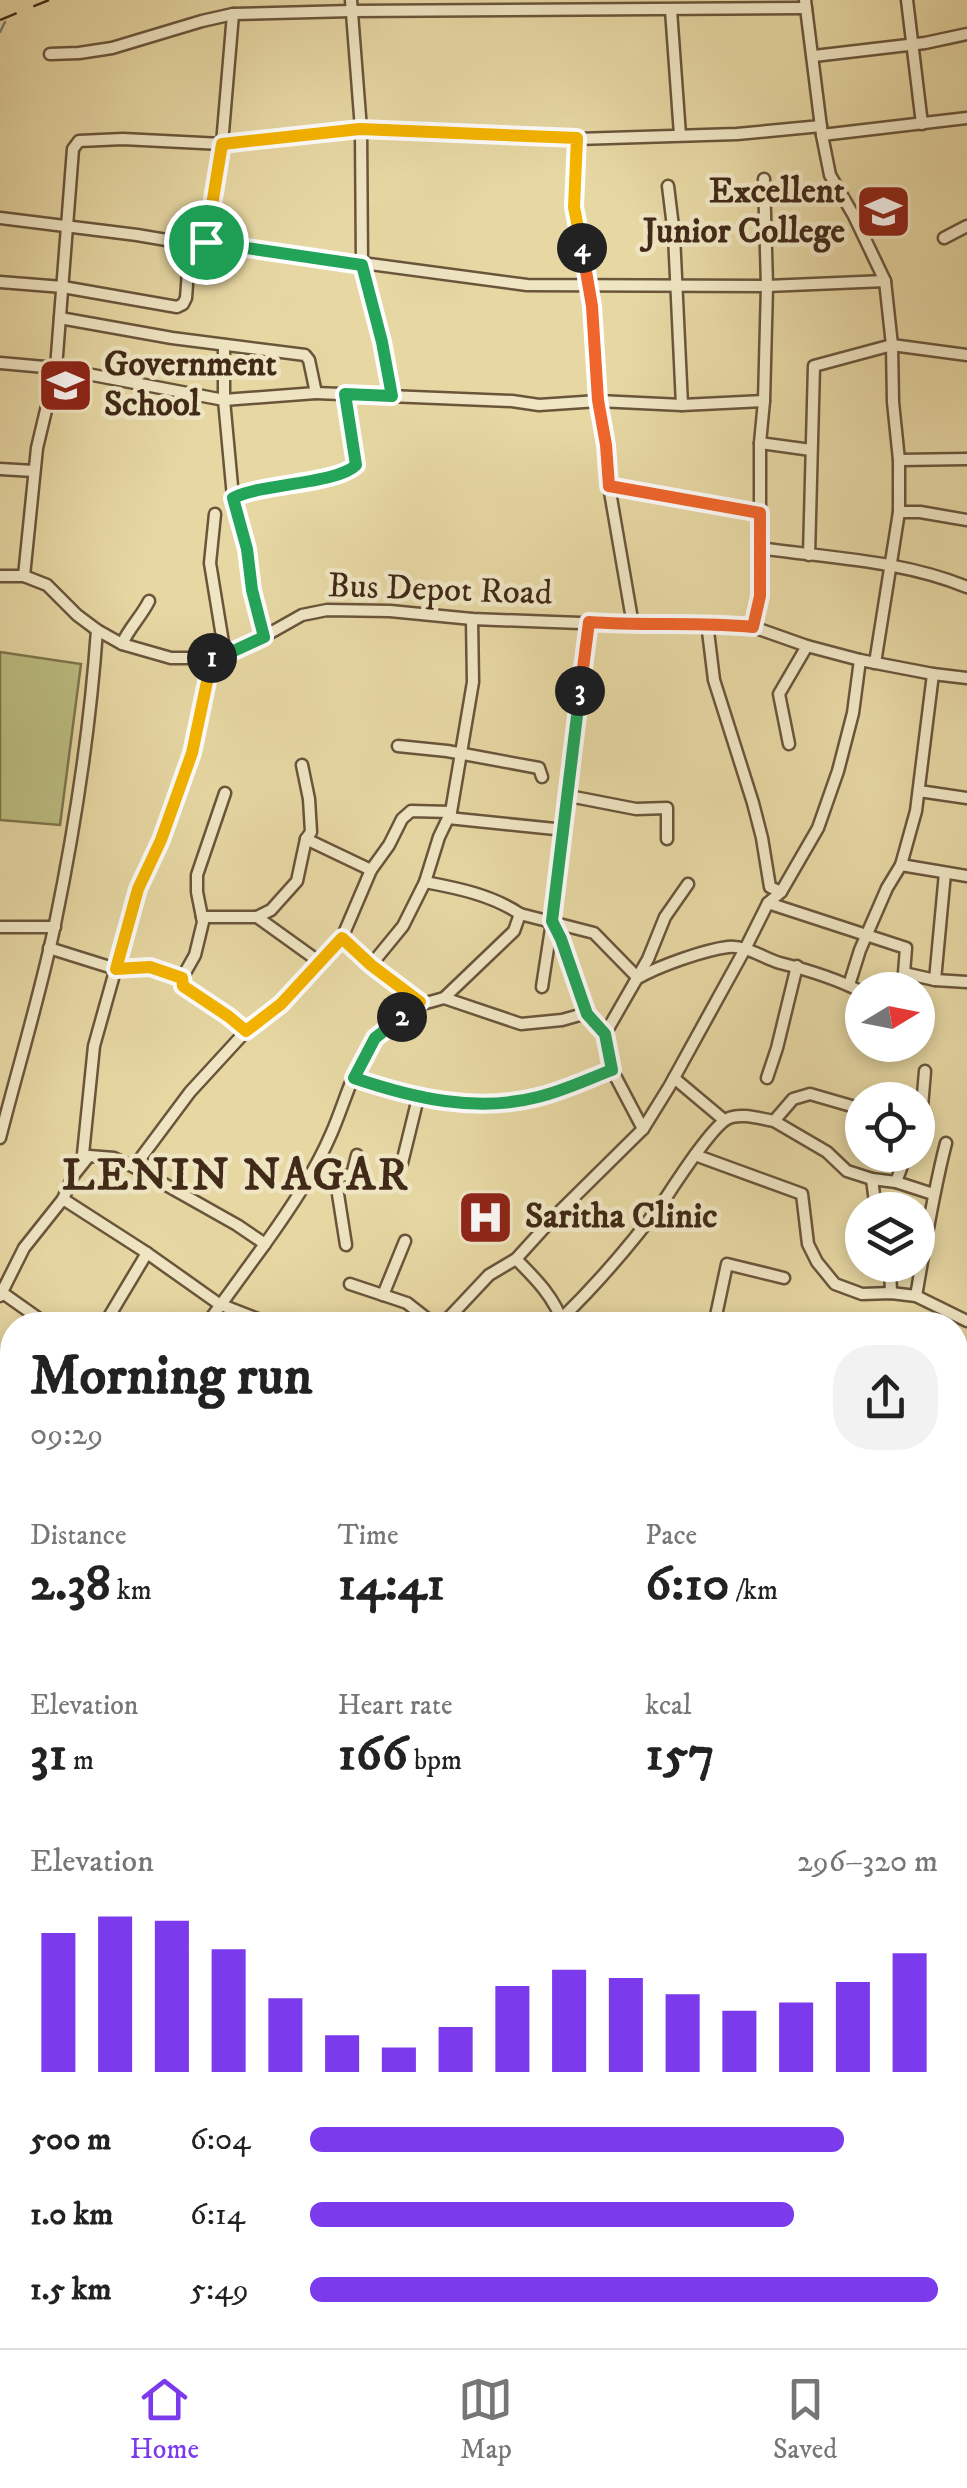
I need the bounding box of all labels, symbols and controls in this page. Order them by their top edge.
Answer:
place label: Excellent Junior College [639,170,846,254]
school or university icon: Excellent Junior College [854,182,914,242]
pin [164,200,249,285]
icon: arrive [179,215,234,270]
pin: 4 [557,223,607,273]
text: 4 [574,230,590,265]
place label: Government School [104,343,277,427]
school or university icon: Government School [35,355,95,415]
street label: Bus Depot Road [327,564,554,616]
pin: 1 [187,633,237,683]
text: 1 [207,640,217,675]
pin: 3 [555,666,605,716]
text: 3 [575,673,585,708]
north arrow [845,972,935,1062]
map controls [845,972,935,1282]
pin: 2 [377,992,427,1042]
text: 2 [395,999,409,1034]
button: locate [845,1082,935,1172]
district label: LENIN NAGAR [62,1148,410,1204]
hospital icon: Saritha Clinic [456,1187,516,1247]
button: layers [845,1192,935,1282]
place label: Saritha Clinic [525,1195,717,1239]
text: Morning run [30,1343,312,1412]
button: share [833,1345,938,1450]
text: 09:29 [30,1415,103,1455]
text: Distance [30,1518,126,1553]
text: Time [338,1518,398,1553]
text: Pace [645,1518,697,1553]
text: 2.38 [30,1553,111,1616]
text: 14:41 [338,1553,445,1616]
text: 6:10 [645,1553,729,1616]
text: km [111,1573,152,1608]
text: /km [729,1573,778,1608]
text: Elevation [30,1688,138,1723]
text: Heart rate [338,1688,453,1723]
text: kcal [645,1688,691,1723]
text: 31 [30,1723,67,1786]
text: 166 [338,1723,408,1786]
text: 157 [645,1723,715,1786]
text: m [67,1743,94,1778]
text: bpm [408,1743,462,1778]
text: Elevation [30,1842,154,1882]
text: 296–320 m [797,1842,938,1882]
text: 500 m [30,2120,111,2160]
text: 6:04 [190,2120,251,2160]
text: 1.0 km [30,2195,113,2235]
text: 6:14 [190,2195,245,2235]
text: 1.5 km [30,2270,112,2310]
text: 5:49 [190,2270,249,2310]
tab: Home [130,2372,199,2467]
tab: Map [458,2372,513,2467]
tab: Saved [773,2372,837,2467]

